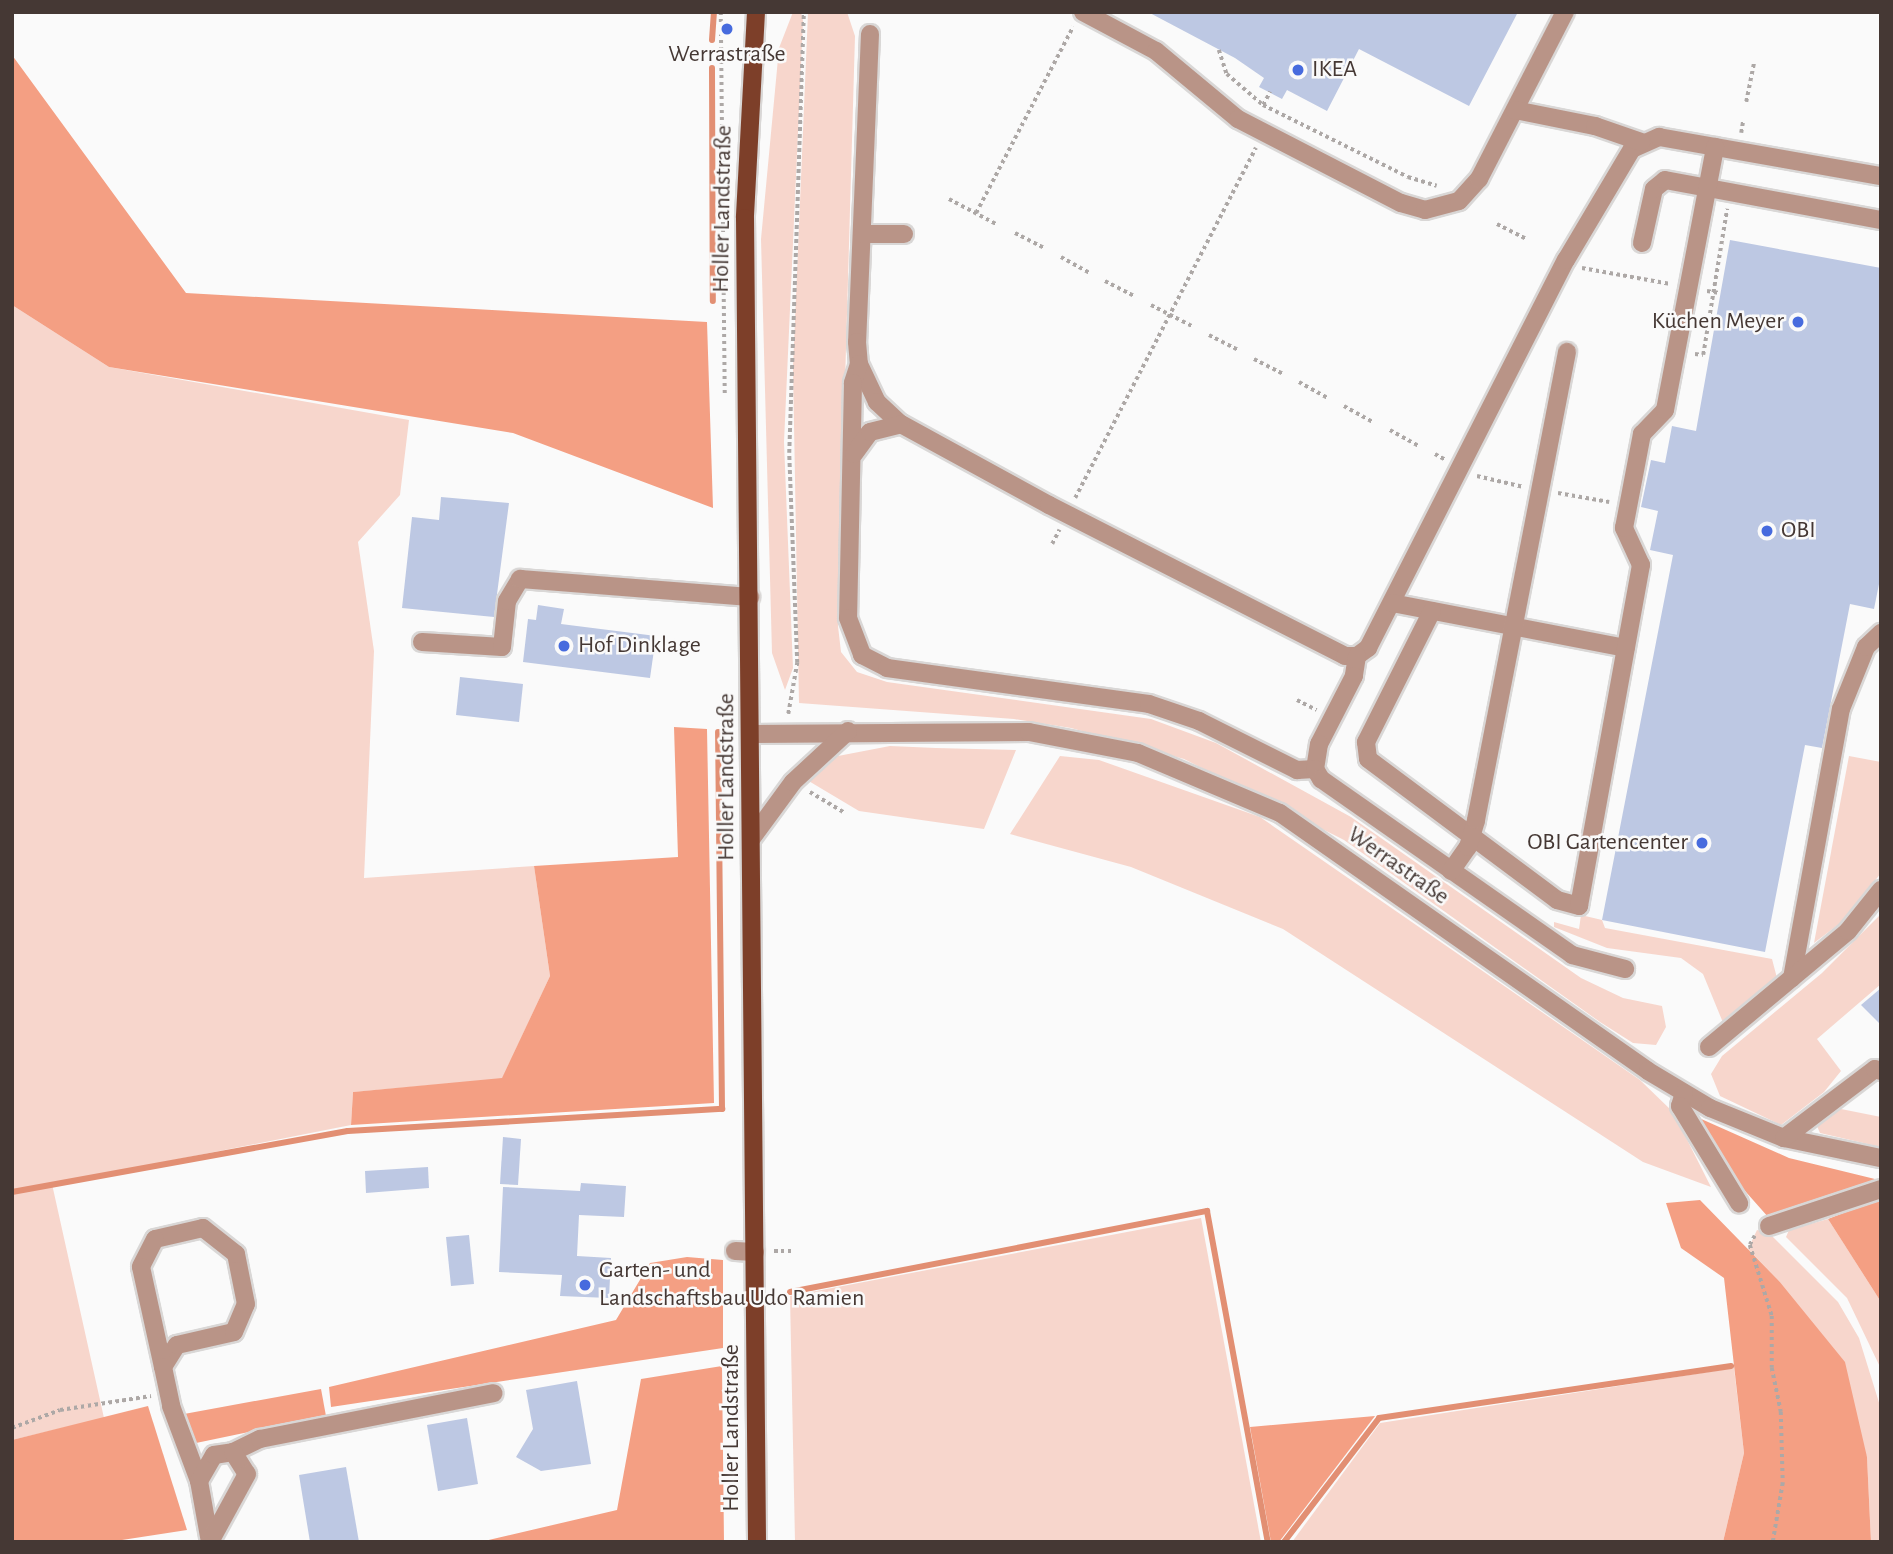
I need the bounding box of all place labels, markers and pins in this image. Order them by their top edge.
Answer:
marker: Werrastraße [719,21,735,37]
place label: Werrastraße [668,41,786,69]
place label: IKEA [1312,56,1357,84]
marker: IKEA [1290,62,1306,78]
place label: Küchen Meyer [1652,308,1784,336]
marker: Küchen Meyer [1790,314,1806,330]
place label: OBI [1781,517,1816,545]
marker: OBI [1759,523,1775,539]
place label: Hof Dinklage [578,632,701,660]
marker: Hof Dinklage [556,638,572,654]
place label: OBI Gartencenter [1527,829,1688,857]
marker: OBI Gartencenter [1694,835,1710,851]
place label: Garten- und Landschaftsbau Udo Ramien [599,1257,864,1313]
marker: Garten- und Landschaftsbau Udo Ramien [577,1277,593,1293]

